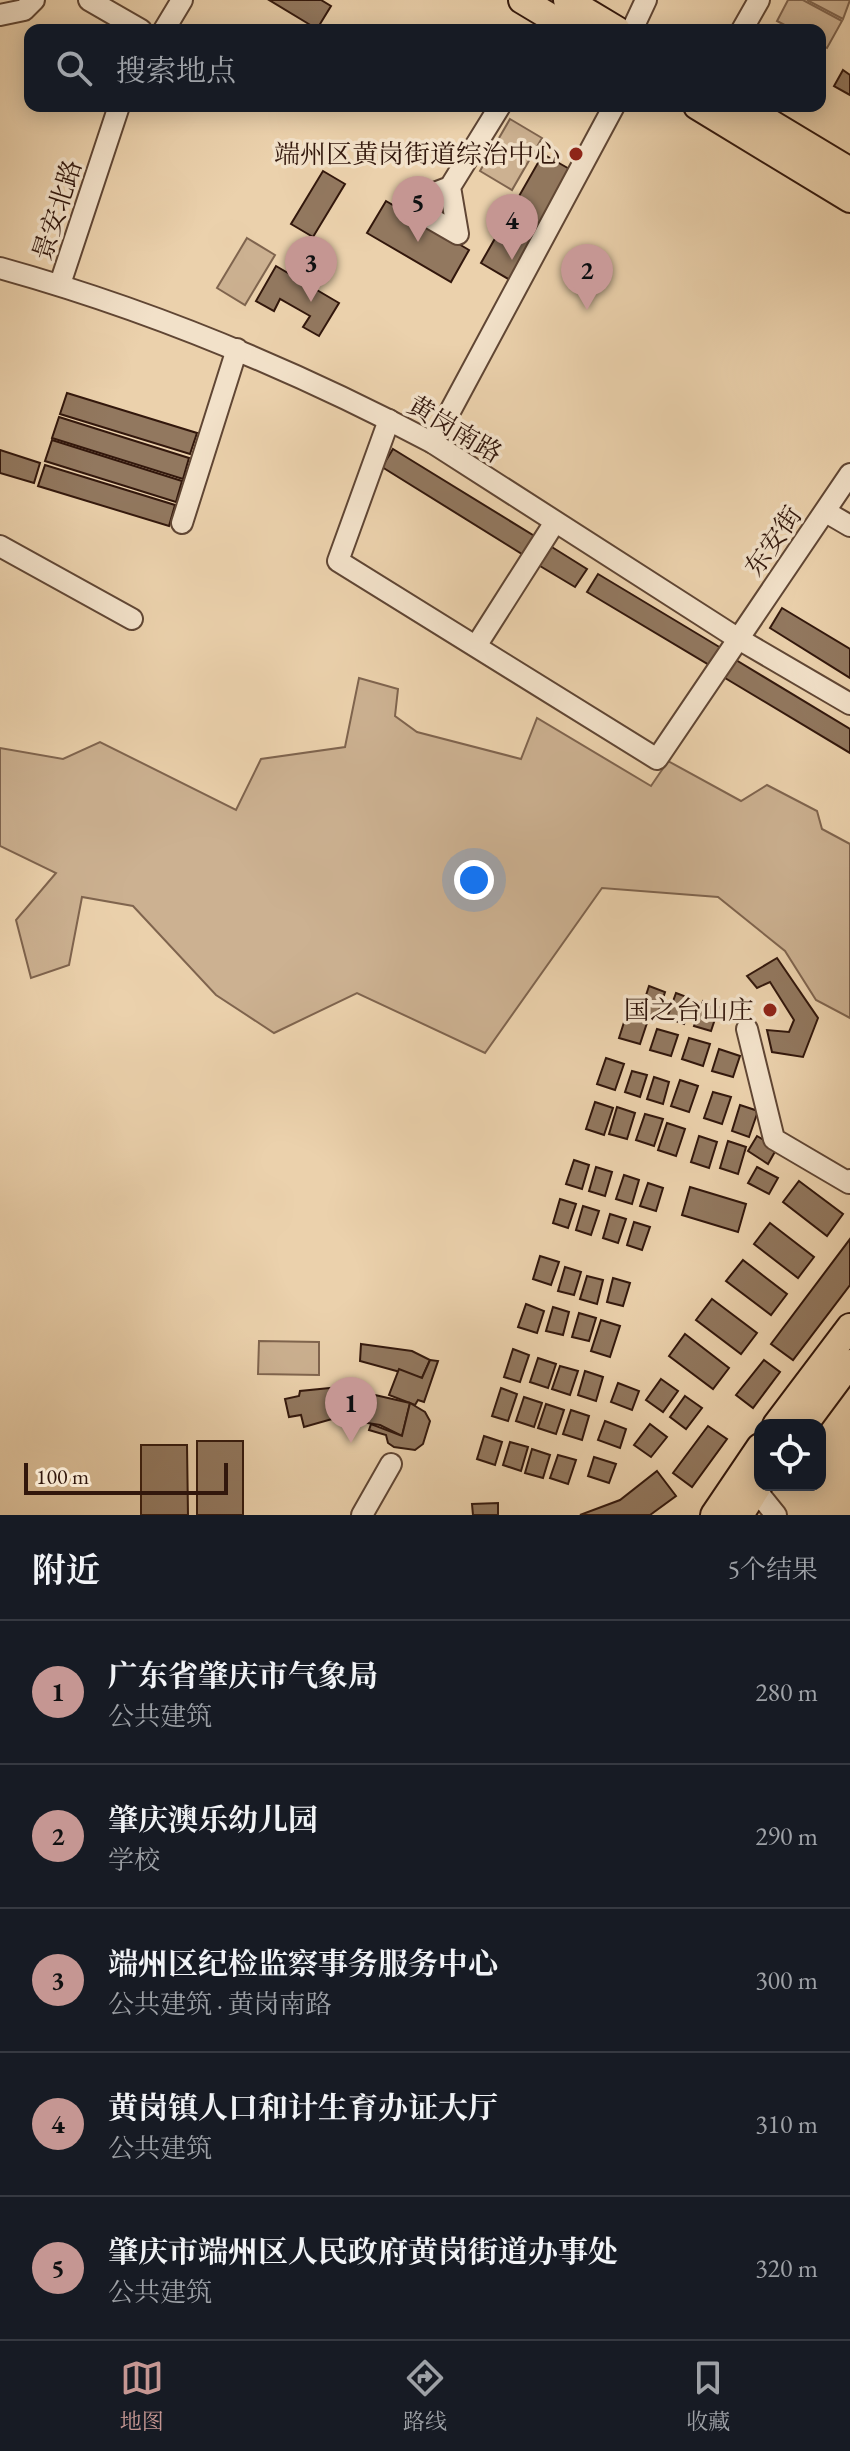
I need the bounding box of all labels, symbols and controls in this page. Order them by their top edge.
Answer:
search box [24,24,826,112]
icon: search [52,46,96,90]
text: 搜索地点 [116,51,236,90]
place label: 端州区黄岗街道综治中心 [274,137,560,171]
marker: 端州区黄岗街道综治中心 [567,145,585,163]
street label: 景安北路 [25,155,89,265]
pin: 5 [392,176,444,242]
pin: 4 [486,194,538,260]
pin: 3 [285,236,337,302]
pin: 2 [561,244,613,310]
street label: 黄岗南路 [402,388,508,470]
street label: 东安街 [737,499,809,583]
your location [454,860,494,900]
place label: 国之台山庄 [624,993,754,1027]
marker: 国之台山庄 [761,1001,779,1019]
pin: 1 [325,1377,377,1443]
map controls [754,1419,826,1491]
button: locate [754,1419,826,1491]
scale bar [24,1459,228,1495]
text: 100 m [36,1462,89,1491]
text: 附近 [32,1548,100,1592]
text: 5个结果 [728,1552,818,1586]
text: 广东省肇庆市气象局 [108,1656,378,1695]
text: 1 [51,1675,65,1709]
text: 280 m [755,1675,818,1709]
text: 公共建筑 [108,1699,212,1733]
text: 肇庆澳乐幼儿园 [108,1800,318,1839]
text: 2 [51,1819,65,1853]
text: 290 m [755,1819,818,1853]
text: 学校 [108,1843,160,1877]
text: 端州区纪检监察事务服务中心 [108,1944,498,1983]
text: 3 [51,1963,65,1997]
text: 300 m [755,1963,818,1997]
text: 公共建筑 · 黄岗南路 [108,1987,332,2021]
text: 黄岗镇人口和计生育办证大厅 [108,2088,498,2127]
text: 4 [51,2107,65,2141]
text: 310 m [755,2107,818,2141]
text: 公共建筑 [108,2131,212,2165]
text: 肇庆市端州区人民政府黄岗街道办事处 [108,2232,618,2271]
text: 5 [51,2251,65,2285]
text: 320 m [755,2251,818,2285]
text: 公共建筑 [108,2275,212,2309]
tab: 地图 [120,2356,164,2436]
tab: 路线 [403,2356,447,2436]
tab: 收藏 [686,2356,730,2436]

